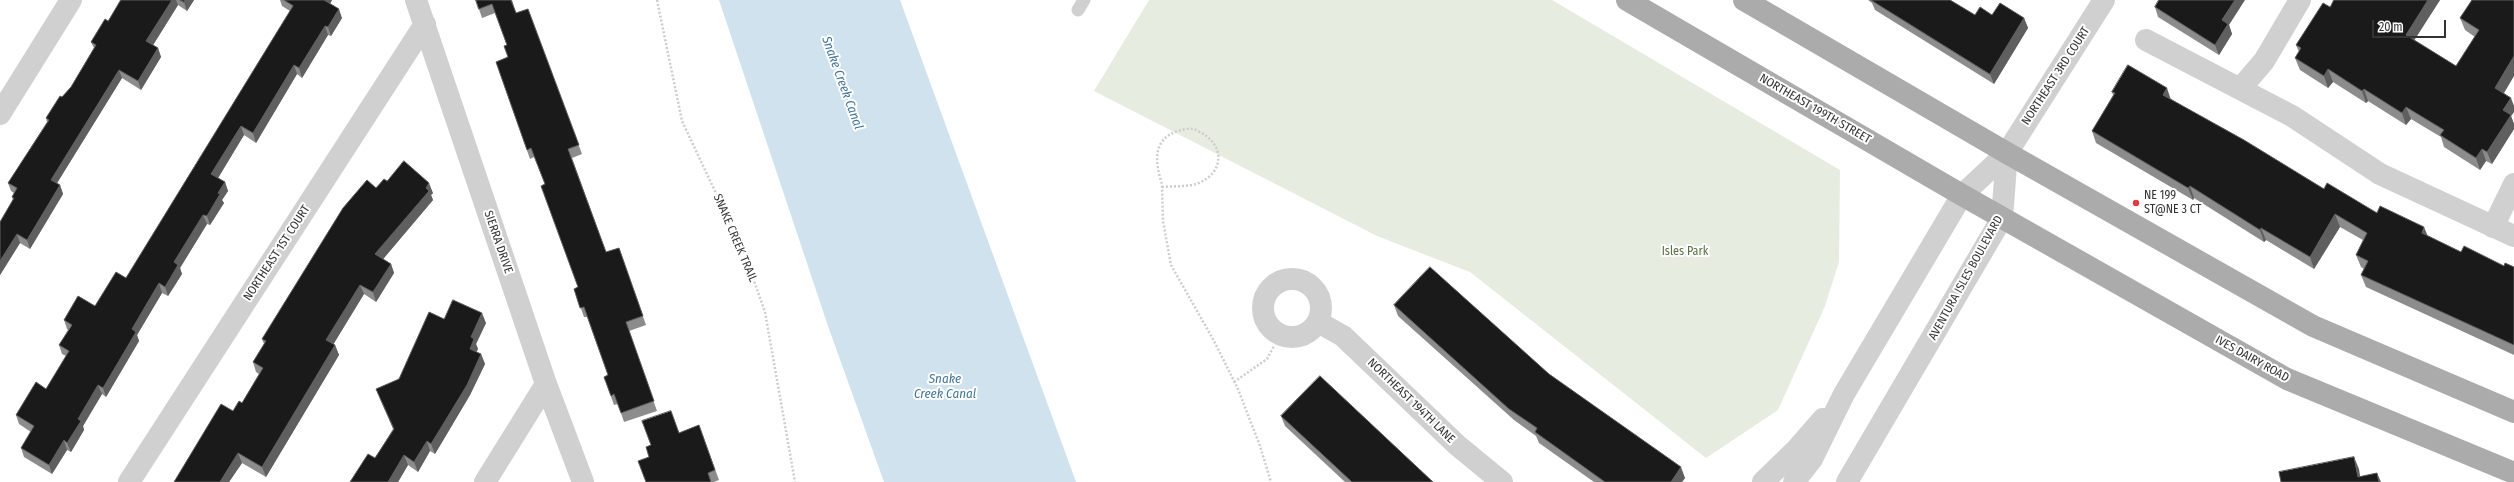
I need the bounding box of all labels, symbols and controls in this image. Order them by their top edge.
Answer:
scale bar [2374,12,2448,38]
text: 20 m [2379,20,2403,34]
street label: NORTHEAST 3RD COURT [2019,24,2093,128]
water label: Snake Creek Canal [818,34,866,132]
street label: NORTHEAST 199TH STREET [1757,71,1873,147]
place label: NE 199 ST@NE 3 CT [2144,189,2201,217]
street label: SNAKE CREEK TRAIL [710,192,760,284]
marker: NE 199 ST@NE 3 CT [2131,198,2141,208]
street label: NORTHEAST 1ST COURT [241,203,313,303]
street label: SIERRA DRIVE [481,209,515,275]
street label: AVENTURA ISLES BOULEVARD [1926,213,2006,343]
park label: Isles Park [1662,245,1708,259]
street label: IVES DAIRY ROAD [2213,333,2291,385]
street label: NORTHEAST 194TH LANE [1364,356,1458,446]
water label: Snake Creek Canal [914,371,976,402]

